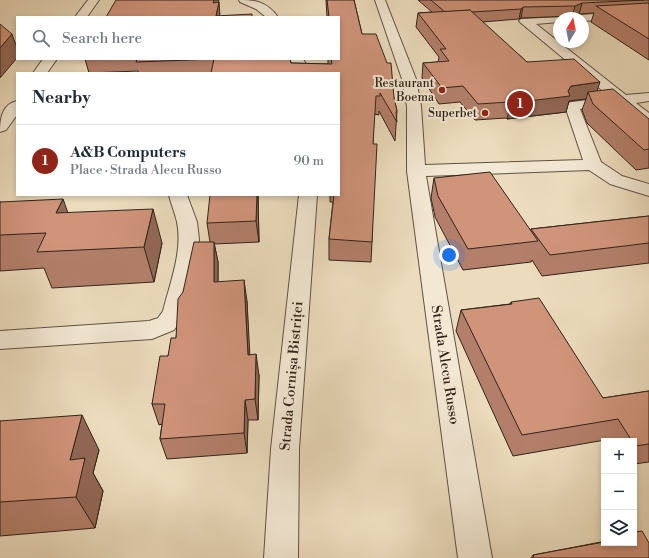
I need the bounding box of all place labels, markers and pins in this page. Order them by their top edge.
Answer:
place label: Restaurant Boema [374,76,435,105]
marker: Restaurant Boema [437,85,447,95]
pin: 1 [507,89,533,119]
place label: Superbet [428,106,478,121]
marker: Superbet [480,108,490,118]

